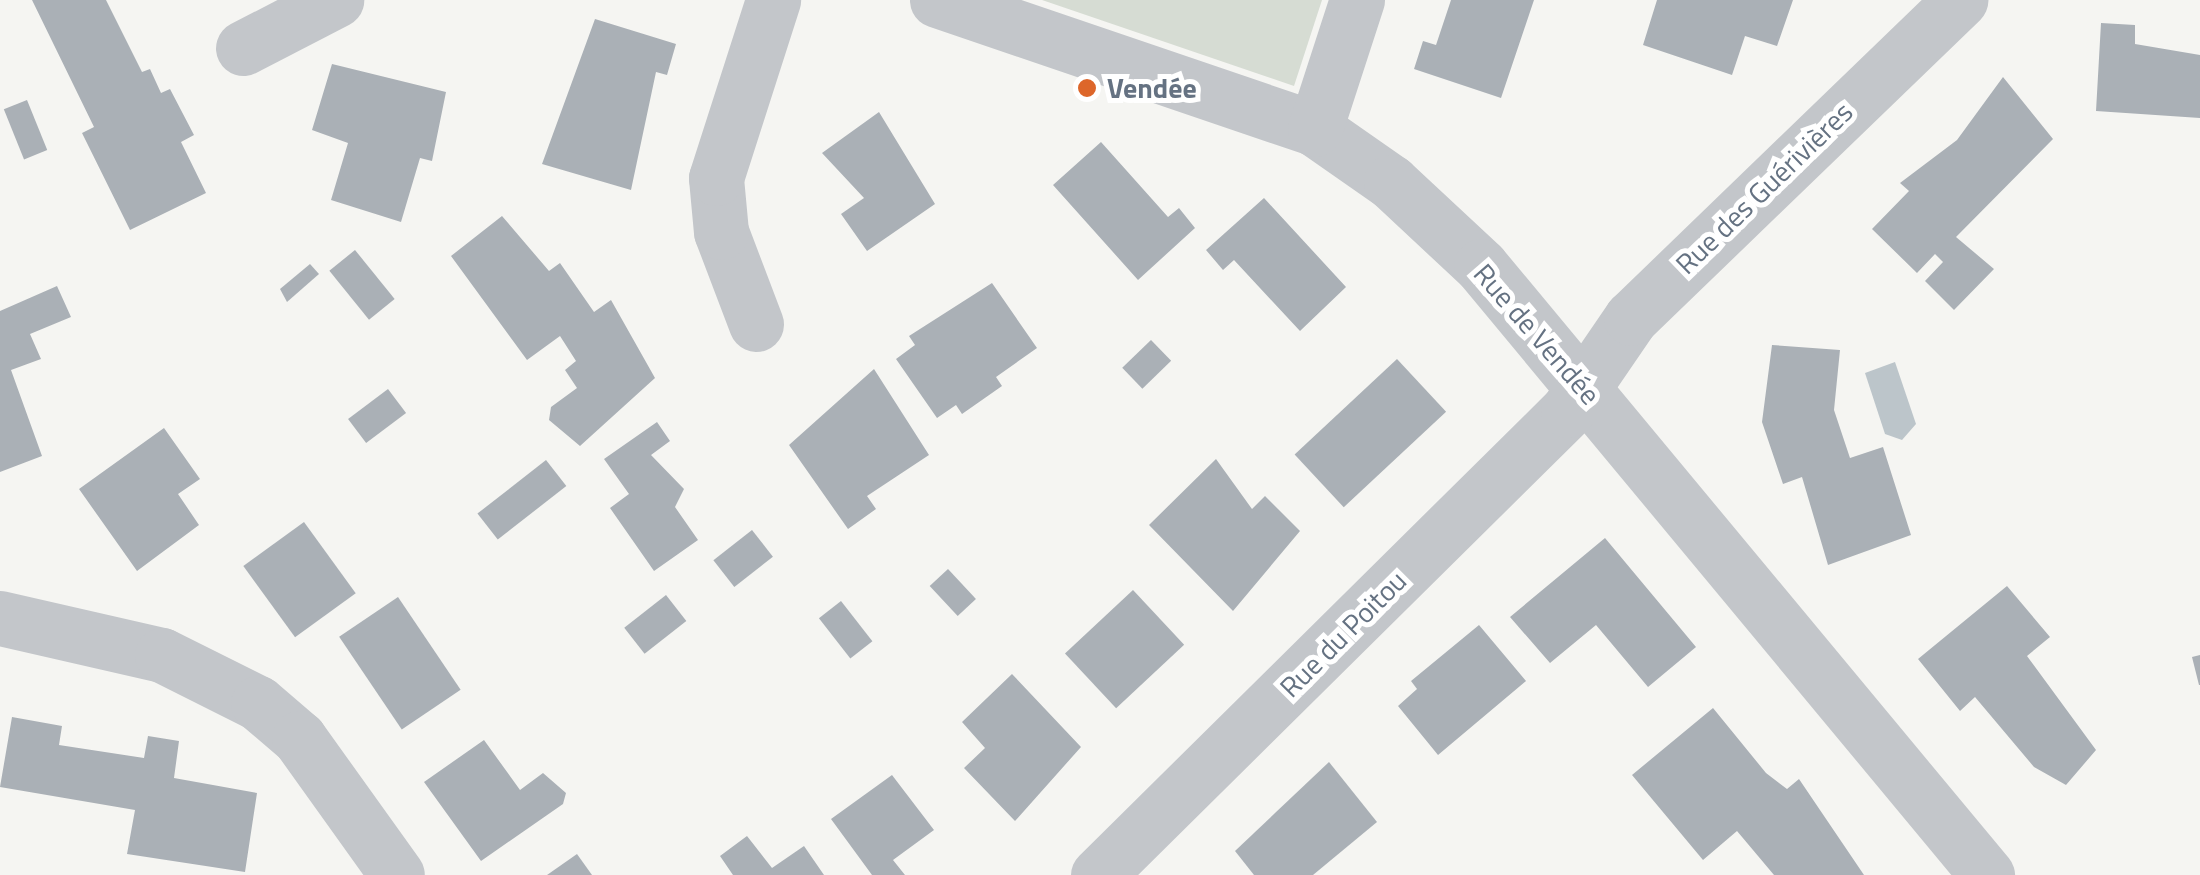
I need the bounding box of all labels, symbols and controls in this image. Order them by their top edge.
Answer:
place label: Vendée [1107,71,1197,105]
marker: Vendée [1076,77,1098,99]
street label: Rue des Guérivières [1669,95,1859,281]
street label: Rue de Vendée [1467,257,1607,411]
street label: Rue du Poitou [1273,564,1413,704]

